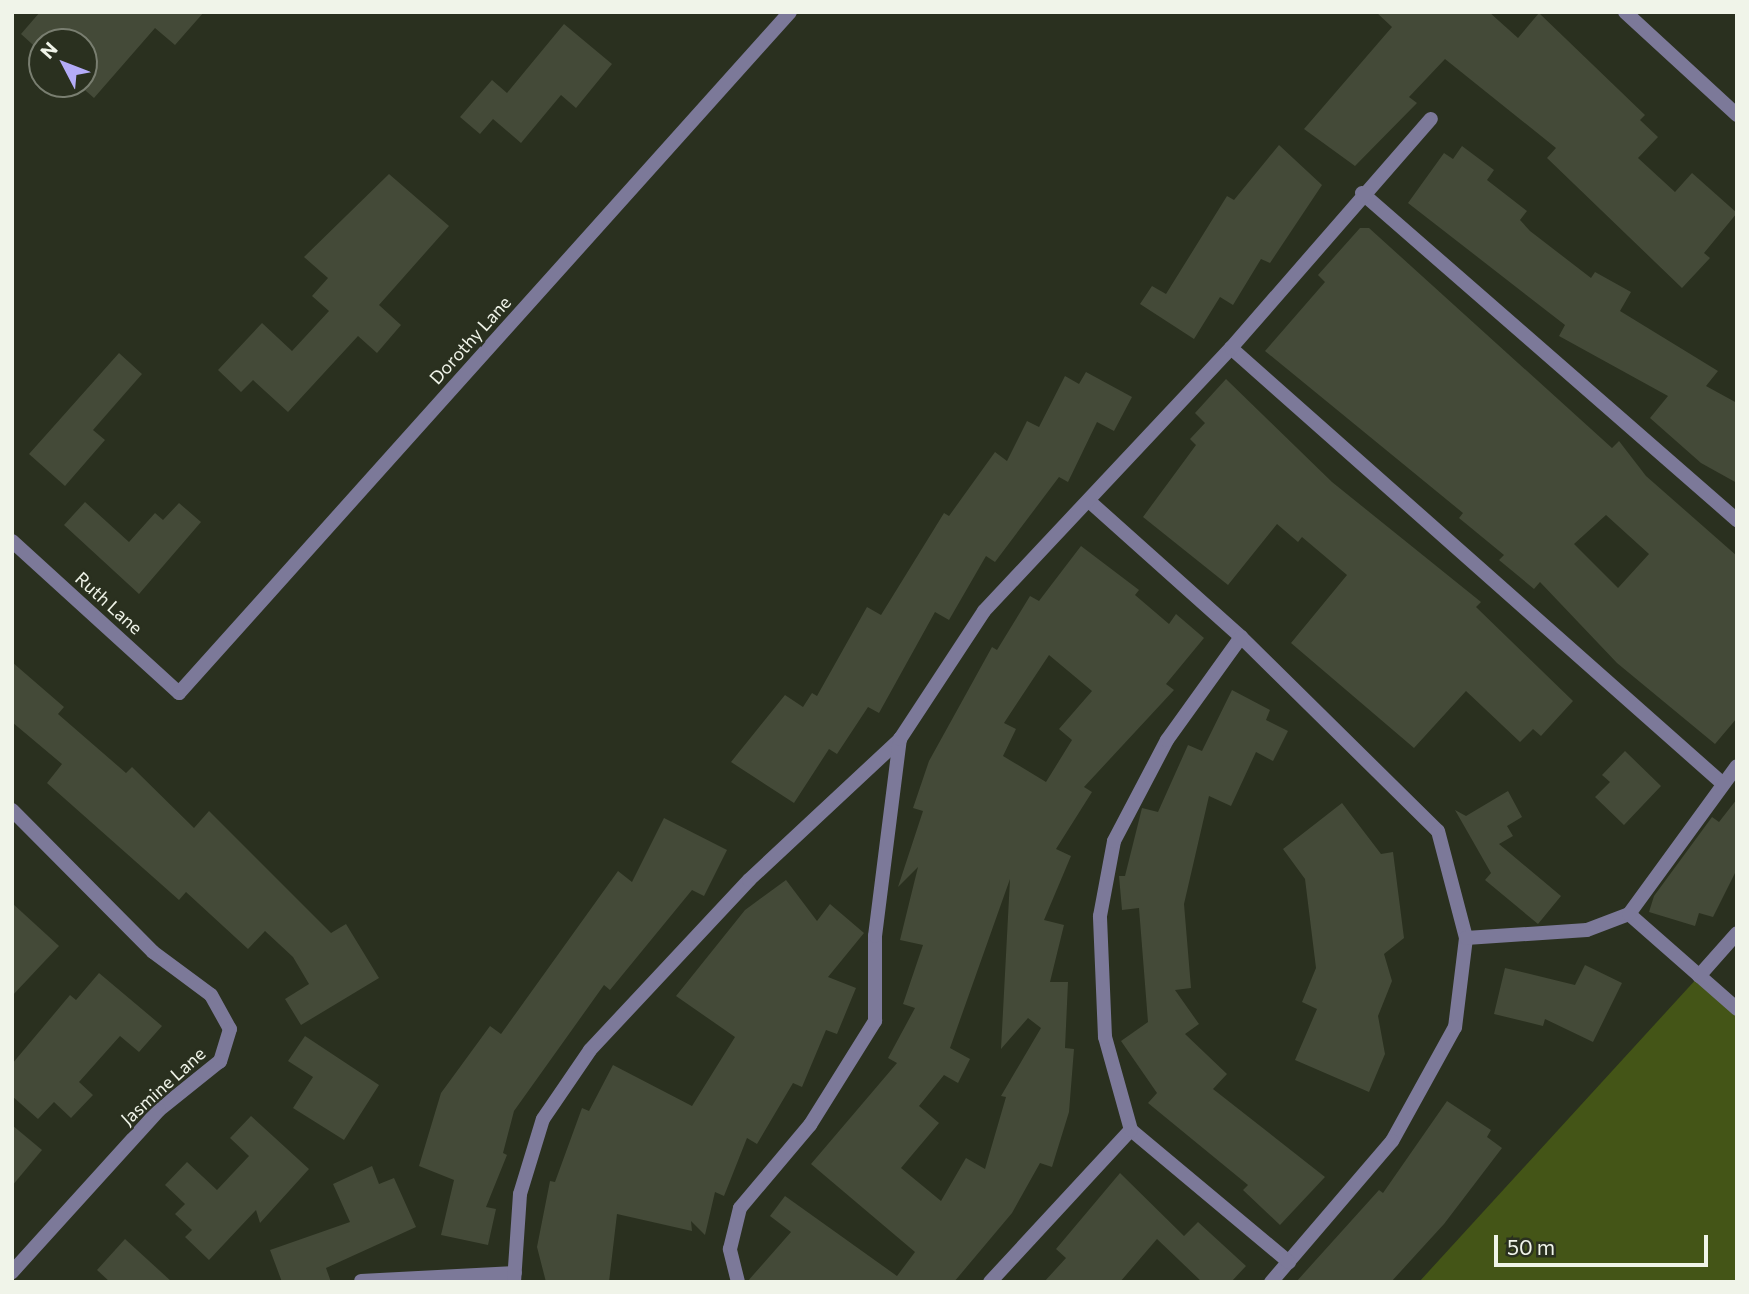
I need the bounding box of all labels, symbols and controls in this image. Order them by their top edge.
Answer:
north arrow [28,28,98,98]
text: N [35,37,62,63]
street label: Dorothy Lane [425,291,515,389]
street label: Ruth Lane [71,567,147,639]
street label: Jasmine Lane [116,1043,210,1129]
scale bar [1497,1220,1710,1264]
text: 50 m [1507,1234,1555,1259]

